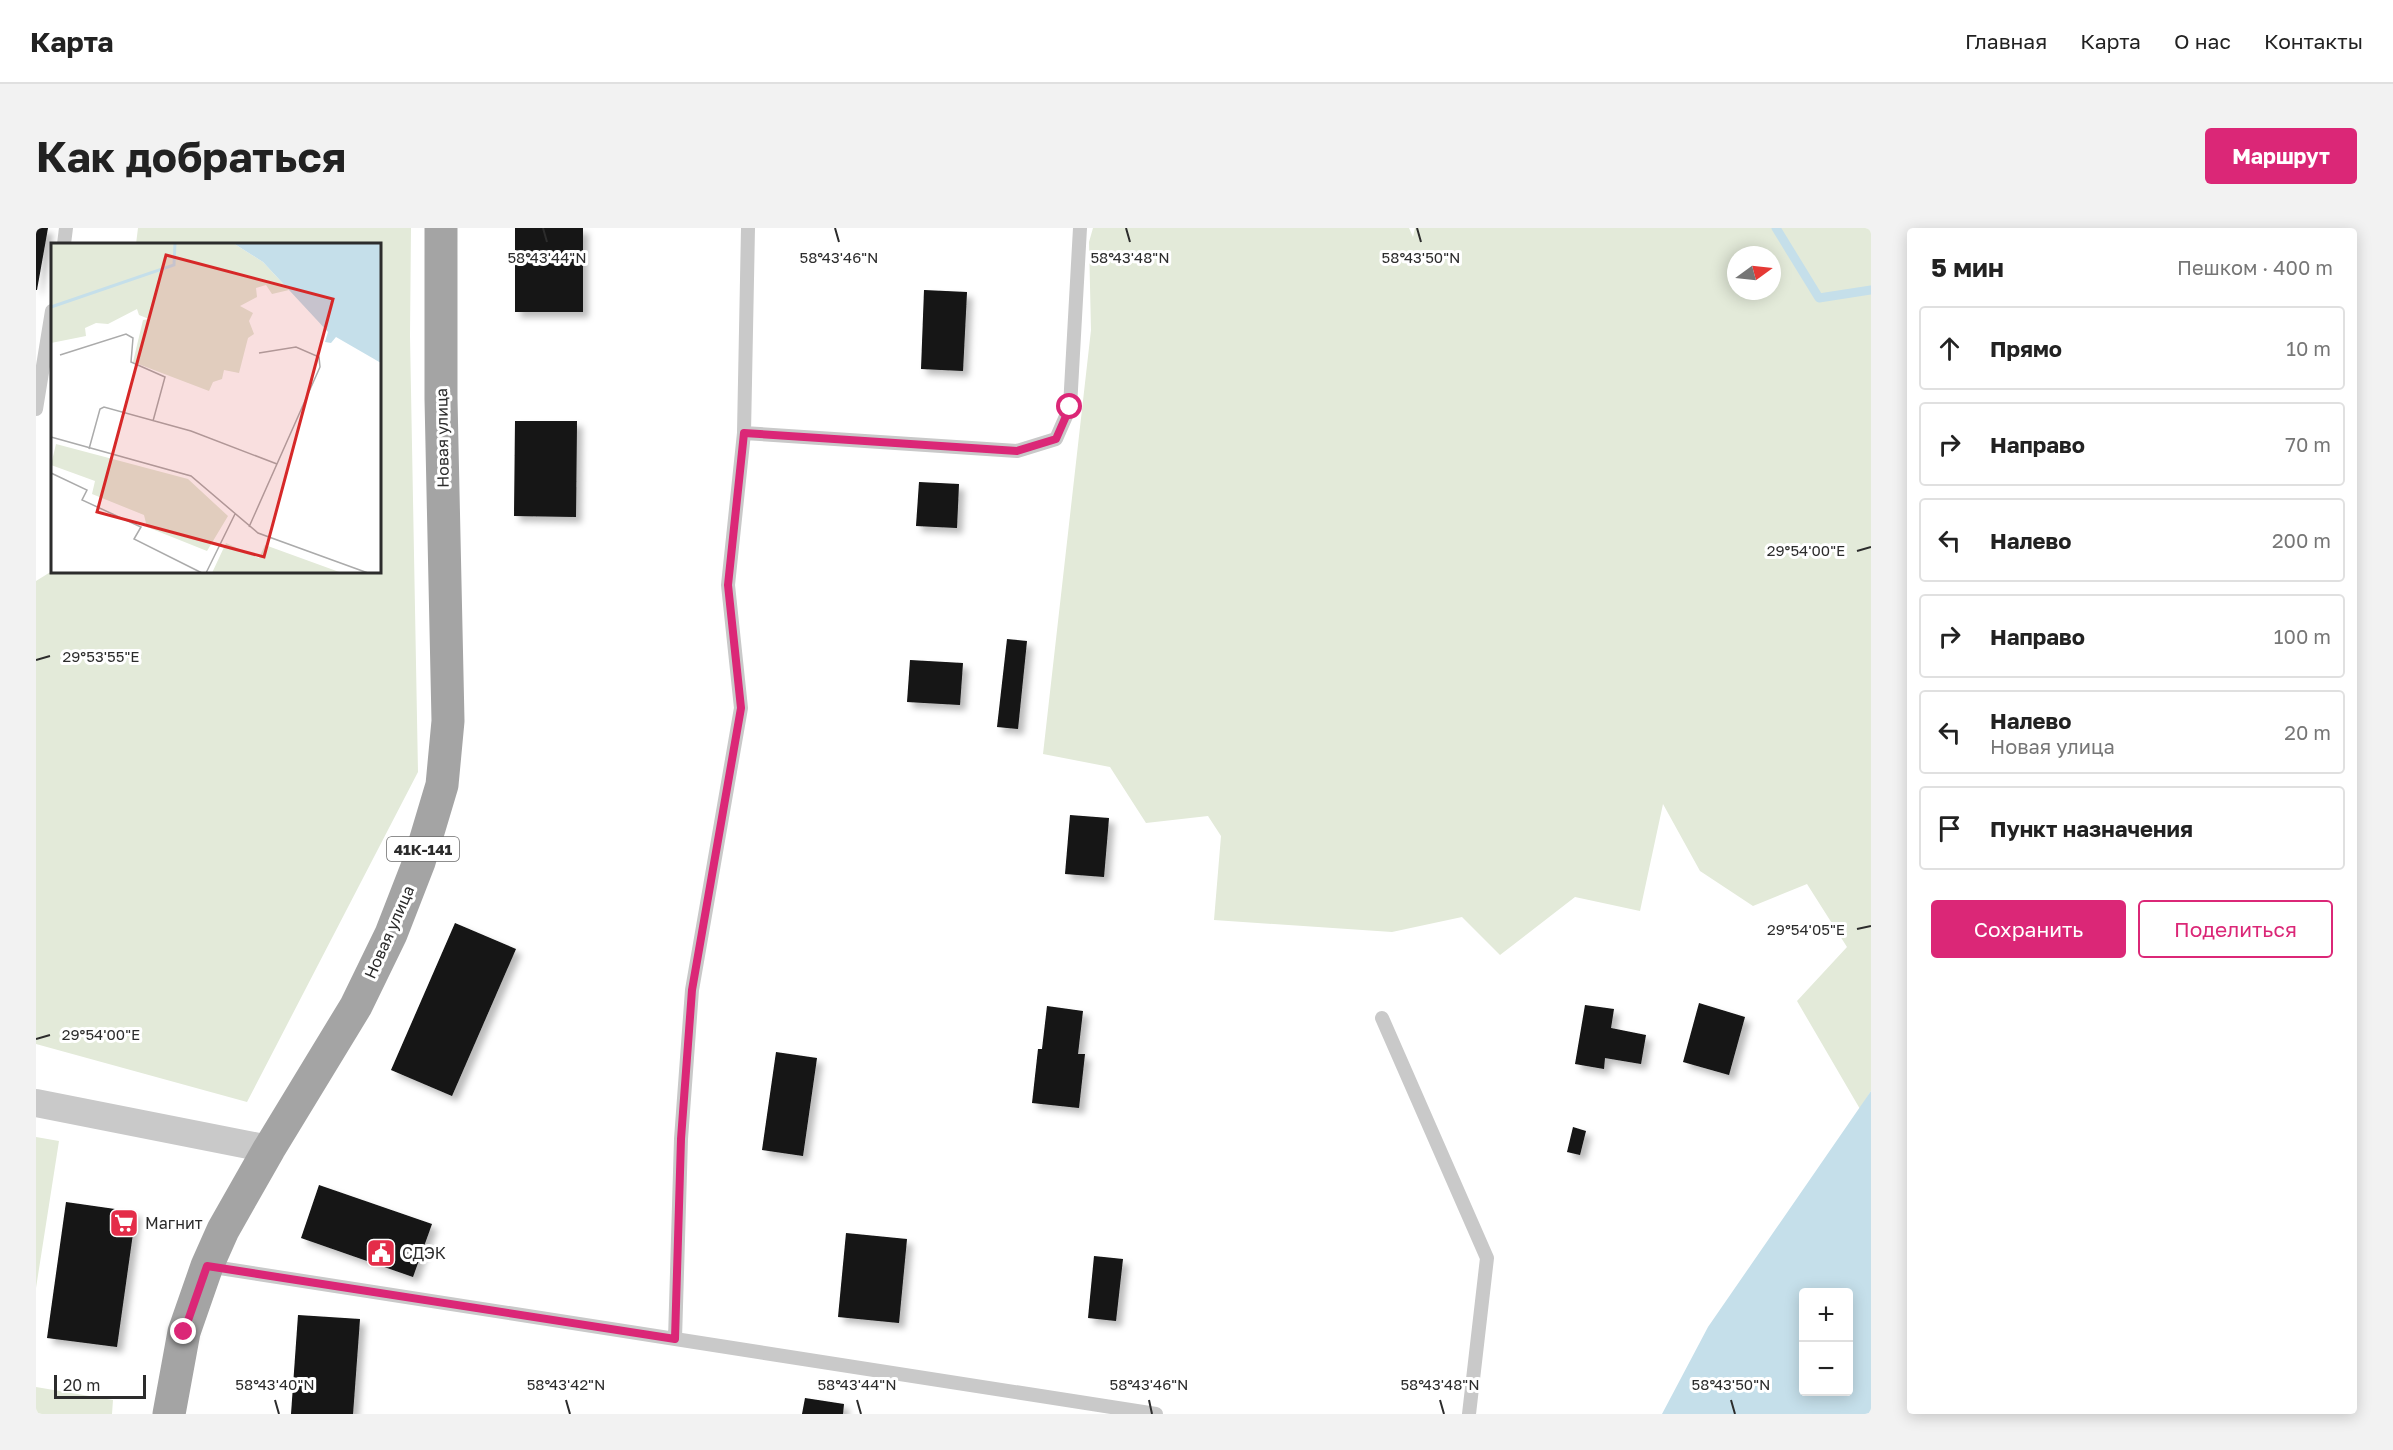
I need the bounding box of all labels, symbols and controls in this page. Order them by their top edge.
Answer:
text: Карта [30,25,114,58]
text: Главная [1965,28,2047,54]
text: Карта [2080,28,2141,54]
text: О нас [2174,28,2231,54]
text: Контакты [2264,28,2363,54]
button: Маршрут [2205,128,2357,184]
text: Как добраться [36,131,346,181]
inset map [51,243,381,573]
north arrow [1727,246,1781,300]
text: 58°43'44"N [507,248,587,266]
text: 58°43'46"N [799,248,879,266]
text: 58°43'48"N [1090,248,1170,266]
text: 58°43'50"N [1382,248,1460,266]
text: 5 мин [1931,252,2004,283]
text: Пешком · 400 m [2177,255,2333,279]
icon: ahead [1933,332,1966,365]
text: Прямо [1990,335,2062,362]
text: 10 m [2286,336,2331,360]
street label: Новая улица [431,388,453,488]
route start [1056,393,1082,419]
icon: right [1933,428,1966,461]
text: Направо [1990,431,2085,458]
text: 70 m [2285,432,2331,456]
icon: left [1933,524,1966,557]
text: Налево [1990,527,2072,554]
text: 200 m [2272,528,2331,552]
text: 29°54'00"E [1767,541,1845,559]
icon: right [1933,620,1966,653]
text: Направо [1990,623,2085,650]
text: 100 m [2274,624,2331,648]
text: 29°53'55"E [63,647,139,665]
text: Налево [1990,707,2072,734]
icon: left [1933,716,1966,749]
text: 20 m [2284,720,2331,744]
text: Новая улица [1990,734,2115,758]
icon: arrive [1933,812,1966,845]
text: Пункт назначения [1990,815,2193,842]
road number: 41К-141 [387,837,459,861]
street label: Новая улица [360,882,418,982]
button: Сохранить [1931,900,2126,958]
button: Поделиться [2138,900,2333,958]
text: 29°54'05"E [1767,920,1845,938]
text: 29°54'00"E [62,1025,140,1043]
supermarket icon: Магнит [108,1207,140,1239]
place label: Магнит [145,1213,203,1233]
public building icon: СДЭК [365,1237,397,1269]
place label: СДЭК [402,1243,446,1263]
map controls [1799,1288,1853,1396]
button: + [1799,1288,1853,1342]
route end [170,1318,196,1344]
button: − [1799,1342,1853,1396]
scale bar [54,1372,146,1400]
text: 20 m [63,1375,100,1395]
text: 58°43'40"N [235,1375,315,1393]
text: 58°43'42"N [527,1375,605,1393]
text: 58°43'44"N [817,1375,897,1393]
text: 58°43'46"N [1109,1375,1189,1393]
text: 58°43'48"N [1400,1375,1480,1393]
text: 58°43'50"N [1692,1375,1770,1393]

